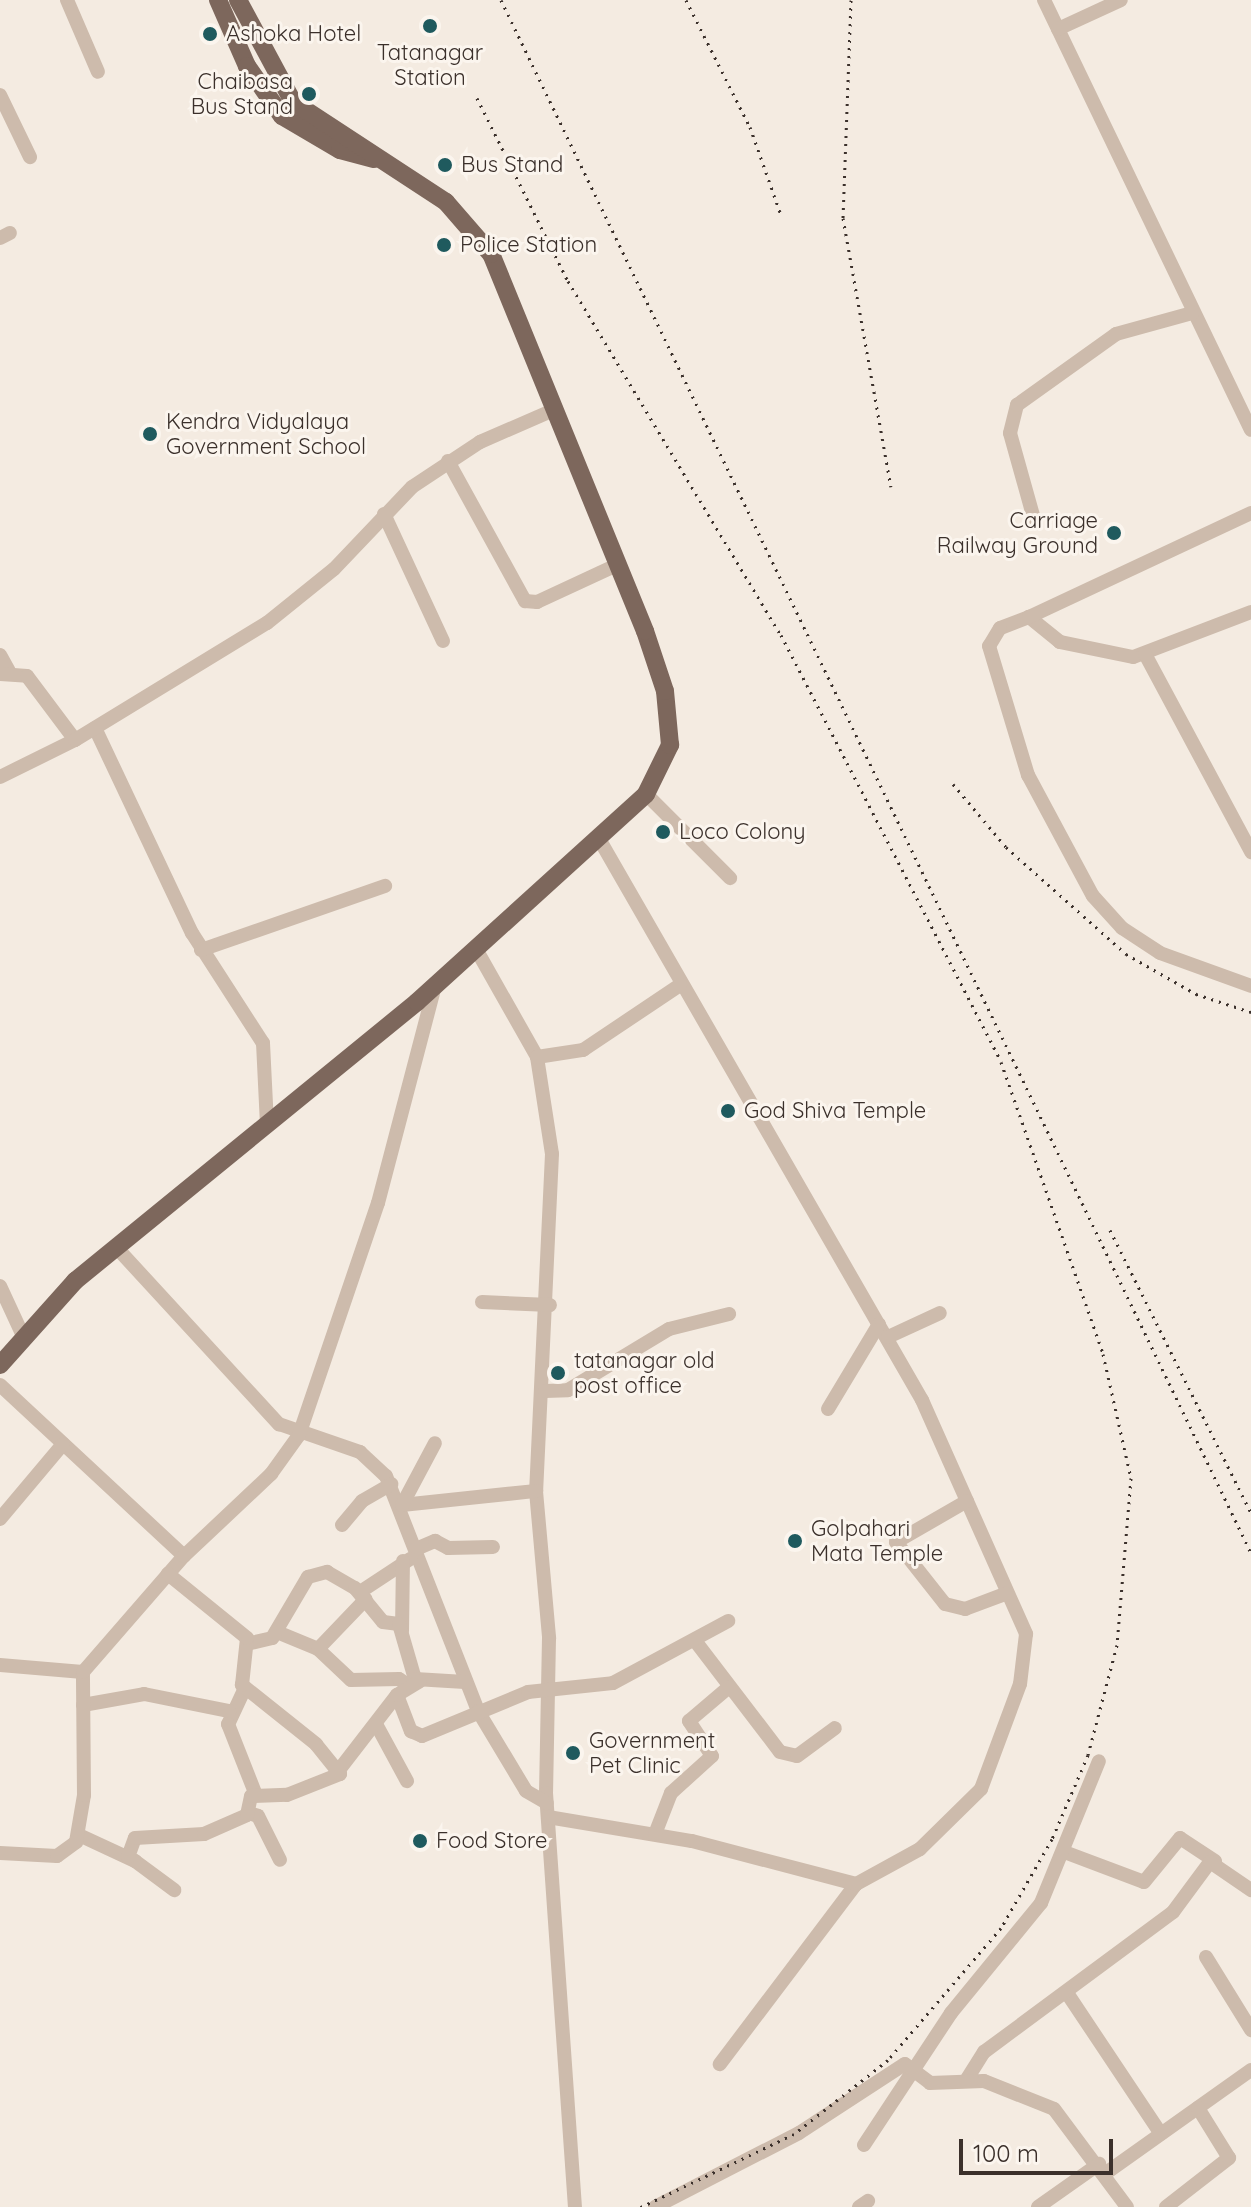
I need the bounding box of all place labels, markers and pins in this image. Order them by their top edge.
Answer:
marker: Tatanagar Station [421,17,439,35]
place label: Ashoka Hotel [226,21,361,47]
marker: Ashoka Hotel [201,25,219,43]
place label: Tatanagar Station [377,39,483,90]
place label: Chaibasa Bus Stand [191,68,293,120]
marker: Chaibasa Bus Stand [300,85,318,103]
place label: Bus Stand [461,152,563,178]
marker: Bus Stand [436,156,454,174]
place label: Police Station [460,232,597,258]
marker: Police Station [435,236,453,254]
place label: Kendra Vidyalaya Government School [166,408,366,460]
marker: Kendra Vidyalaya Government School [141,425,159,443]
place label: Carriage Railway Ground [937,507,1098,558]
marker: Carriage Railway Ground [1105,524,1123,542]
place label: Loco Colony [679,819,806,845]
marker: Loco Colony [654,823,672,841]
place label: God Shiva Temple [744,1098,926,1124]
marker: God Shiva Temple [719,1102,737,1120]
place label: tatanagar old post office [574,1347,715,1398]
marker: tatanagar old post office [549,1364,567,1382]
place label: Golpahari Mata Temple [811,1515,943,1566]
marker: Golpahari Mata Temple [786,1532,804,1550]
place label: Government Pet Clinic [589,1727,715,1778]
marker: Government Pet Clinic [564,1744,582,1762]
place label: Food Store [436,1828,547,1854]
marker: Food Store [411,1832,429,1850]

